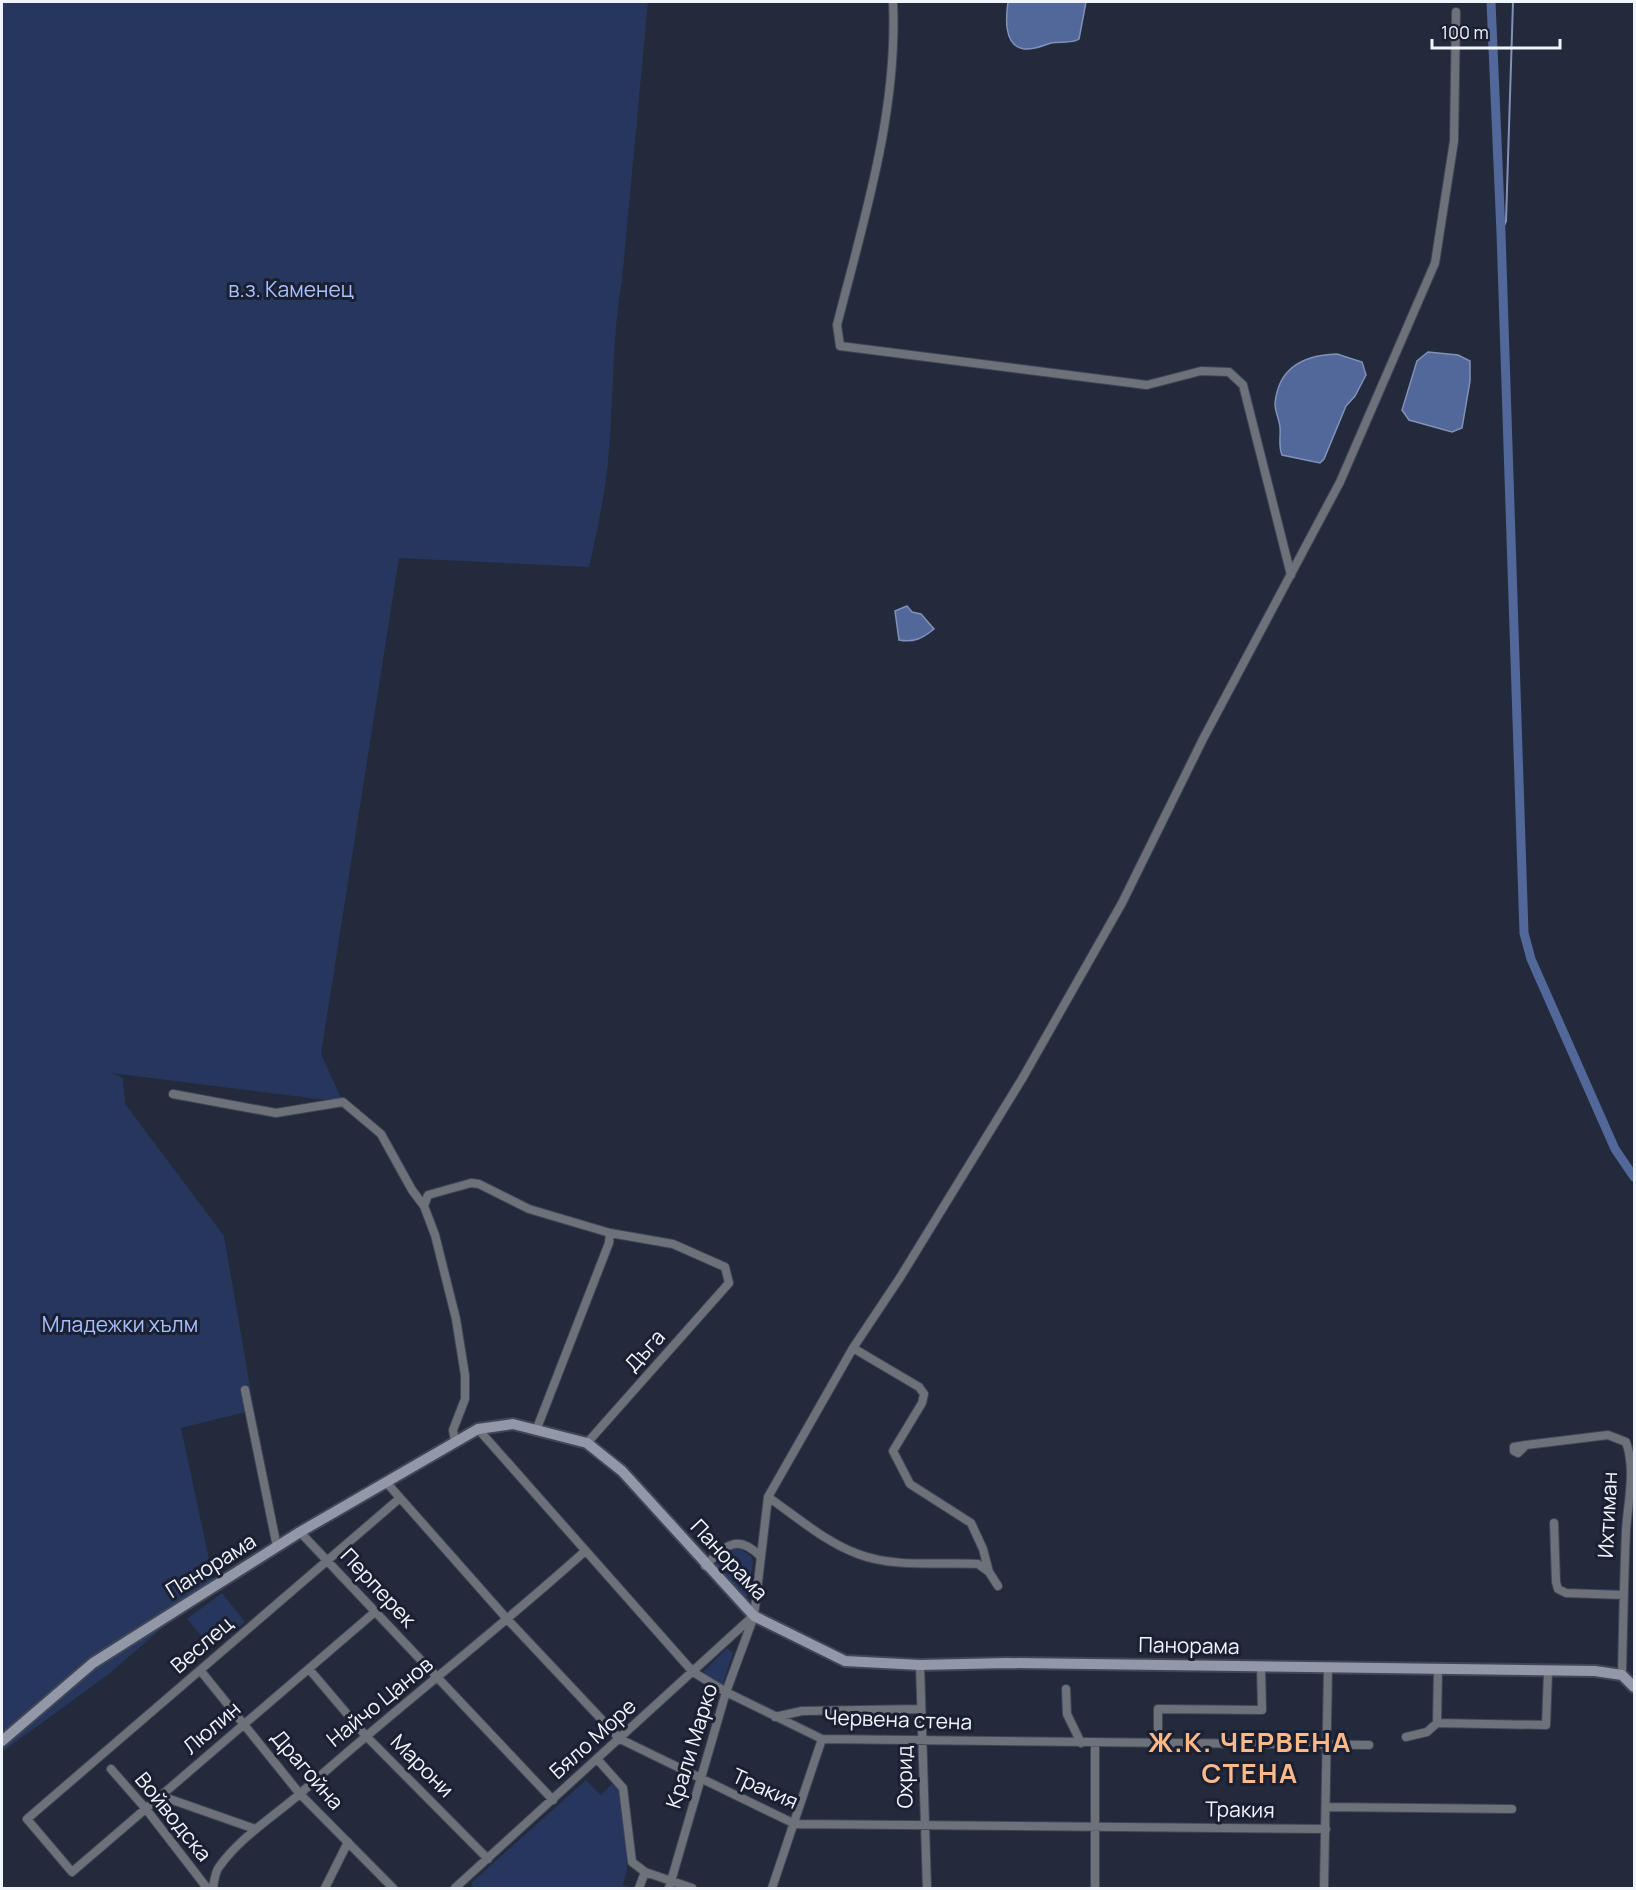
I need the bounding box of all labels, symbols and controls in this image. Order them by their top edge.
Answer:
scale bar [1432,12,1560,50]
text: 100 m [1441,20,1489,44]
park label: в.з. Каменец [228,275,354,303]
park label: Младежки хълм [42,1310,198,1338]
street label: Дъга [618,1323,671,1378]
street label: Ихтиман [1591,1471,1623,1559]
street label: Панорама [685,1513,775,1606]
street label: Панорама [160,1526,261,1604]
street label: Перперек [335,1542,423,1633]
street label: Веслец [164,1609,238,1679]
street label: Панорама [1138,1630,1240,1660]
street label: Найчо Цанов [321,1650,438,1753]
street label: Крали Марко [659,1680,723,1812]
street label: Бяло Море [543,1692,642,1785]
street label: Люлин [177,1694,246,1760]
street label: Червена стена [823,1702,973,1736]
street label: Драгойна [265,1723,350,1815]
district label: Ж.К. ЧЕРВЕНА СТЕНА [1148,1723,1352,1791]
street label: Марони [385,1728,460,1803]
street label: Охрид [889,1745,919,1809]
street label: Тракия [728,1761,803,1815]
street label: Войводска [129,1766,218,1867]
street label: Тракия [1205,1794,1275,1824]

